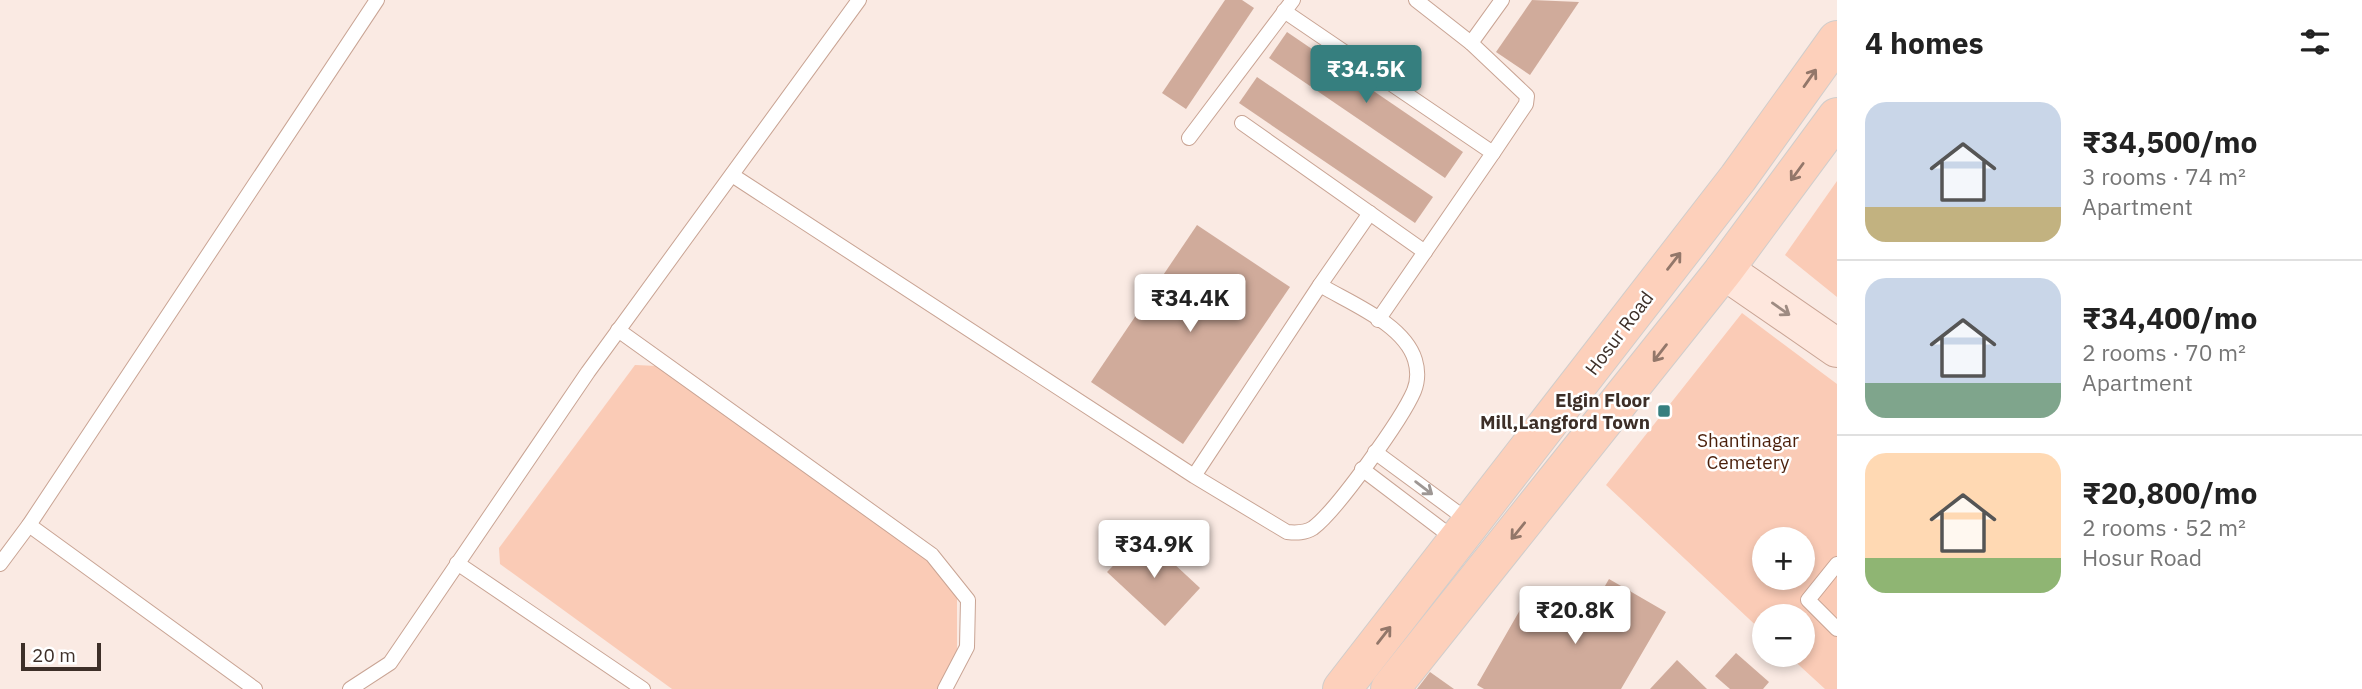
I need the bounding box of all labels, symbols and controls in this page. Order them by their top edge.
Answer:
text: 4 homes [1865,23,1984,62]
icon: filters [2296,23,2334,61]
pin: ₹34.5K [1309,46,1423,105]
text: ₹34.5K [1326,53,1406,83]
one-way arrow [1803,69,1817,88]
text: ₹34,500/mo [2082,122,2257,161]
icon: home [1921,130,2005,214]
text: 3 rooms · 74 m² [2082,161,2246,191]
one-way arrow [1790,162,1805,181]
text: Apartment [2082,191,2193,221]
one-way arrow [1667,252,1682,270]
pin: ₹34.4K [1133,274,1247,334]
text: ₹34.4K [1150,282,1230,312]
street label: Hosur Road [1580,286,1658,380]
text: ₹34,400/mo [2082,298,2257,337]
one-way arrow [1771,302,1790,316]
icon: home [1921,306,2005,390]
text: 2 rooms · 70 m² [2082,337,2246,367]
one-way arrow [1652,343,1667,362]
text: Apartment [2082,367,2193,397]
place label: Elgin Floor Mill,Langford Town [1480,388,1650,434]
marker: Elgin Floor Mill,Langford Town [1656,403,1672,419]
park label: Shantinagar Cemetery [1697,428,1799,474]
text: ₹20,800/mo [2082,473,2257,512]
one-way arrow [1414,481,1433,495]
icon: home [1921,481,2005,565]
text: 2 rooms · 52 m² [2082,512,2246,542]
pin: ₹34.9K [1097,520,1211,580]
one-way arrow [1510,521,1525,539]
map controls [1752,527,1815,667]
button: + [1752,527,1815,590]
text: ₹34.9K [1114,528,1194,558]
text: Hosur Road [2082,542,2202,572]
pin: ₹20.8K [1518,586,1632,646]
text: ₹20.8K [1535,594,1615,624]
button: − [1752,604,1815,667]
one-way arrow [1377,627,1392,645]
scale bar [21,640,102,672]
text: 20 m [32,643,76,667]

